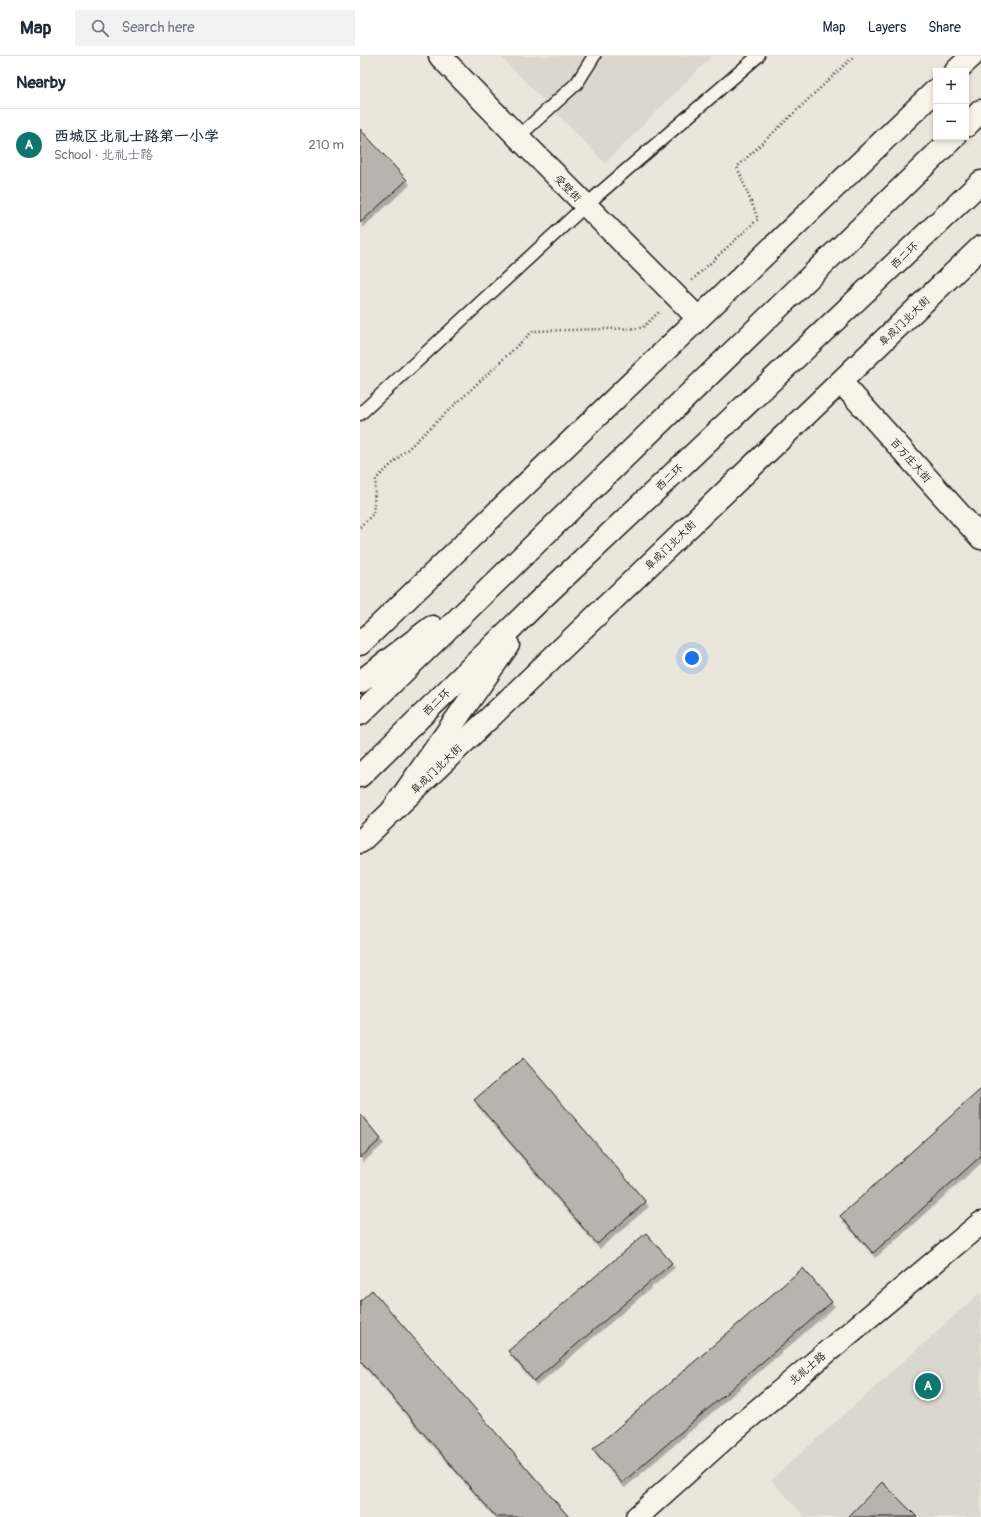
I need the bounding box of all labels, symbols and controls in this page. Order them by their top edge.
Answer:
search box [75,10,355,46]
text: Map [20,16,51,40]
icon: search [89,17,111,39]
text: Search here [121,18,195,37]
text: Map [823,19,846,36]
text: Layers [868,19,906,36]
text: Share [928,19,961,36]
map controls [933,68,969,140]
button: + [933,68,969,104]
text: Nearby [16,72,65,93]
button: − [933,104,969,140]
text: 西城区北礼士路第一小学 [54,127,219,146]
text: A [25,137,33,153]
text: 210 m [308,137,344,153]
text: School · 北礼士路 [54,147,153,163]
street label: 受壁街 [551,172,585,205]
street label: 西二环 [888,239,921,271]
street label: 阜成门北大街 [876,293,933,349]
street label: 百万庄大街 [887,436,935,486]
street label: 西二环 [653,461,686,493]
street label: 阜成门北大街 [642,517,699,573]
your location [682,648,702,668]
street label: 西二环 [420,686,453,718]
street label: 阜成门北大街 [408,741,465,797]
street label: 北礼士路 [786,1349,828,1388]
pin: A [915,1371,941,1401]

